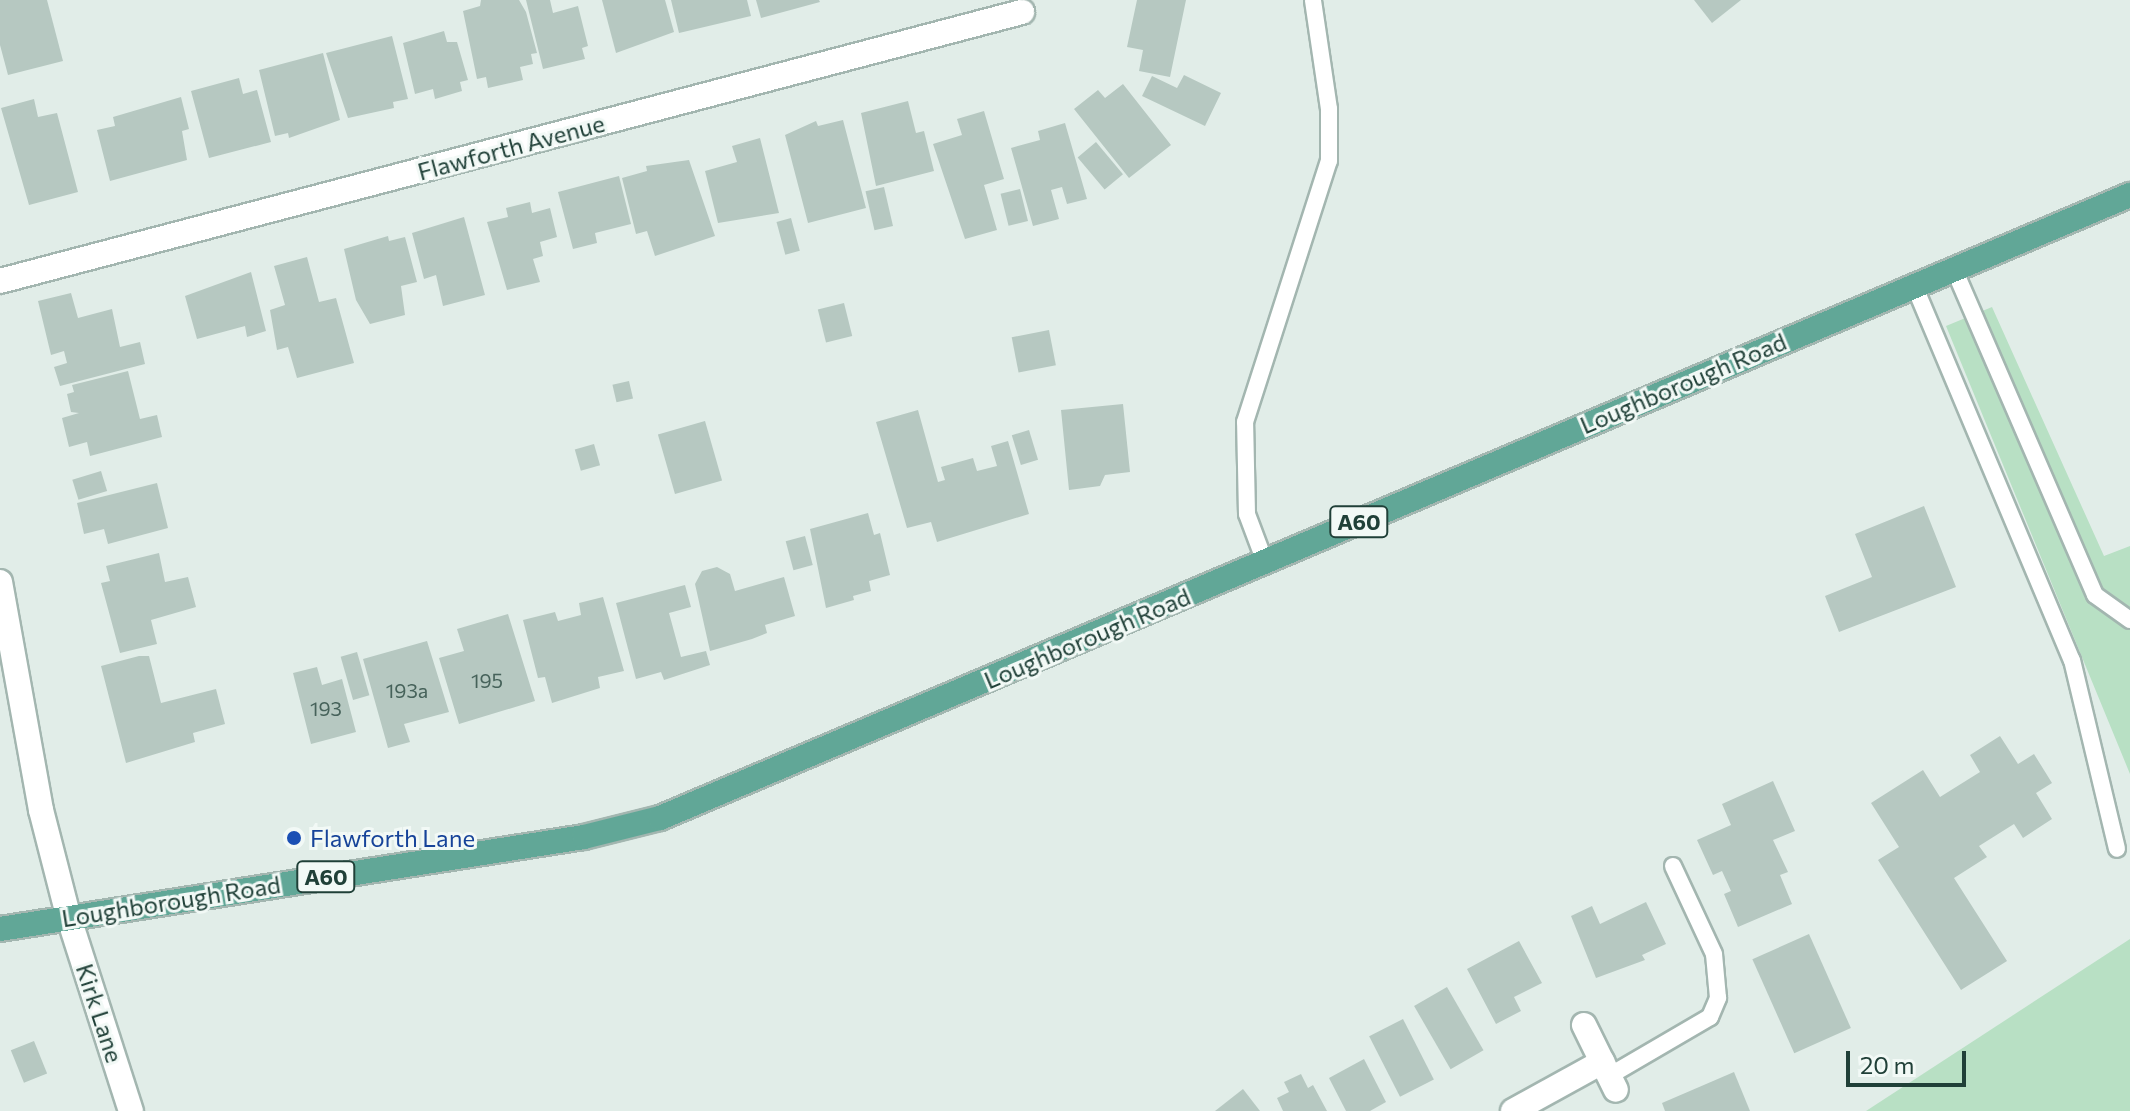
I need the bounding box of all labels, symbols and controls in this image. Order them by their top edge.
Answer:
street label: Flawforth Avenue [414,108,608,186]
street label: Loughborough Road [1576,327,1790,439]
road number: A60 [1329,504,1389,540]
street label: Loughborough Road [980,582,1194,694]
house number: 195 [471,668,503,692]
house number: 193a [386,678,428,702]
house number: 193 [310,696,342,720]
place label: Flawforth Lane [310,824,475,852]
marker: Flawforth Lane [285,829,303,847]
road number: A60 [296,859,356,895]
street label: Loughborough Road [60,869,282,933]
street label: Kirk Lane [71,960,129,1066]
scale bar [1850,1035,1970,1085]
text: 20 m [1860,1050,1914,1079]

